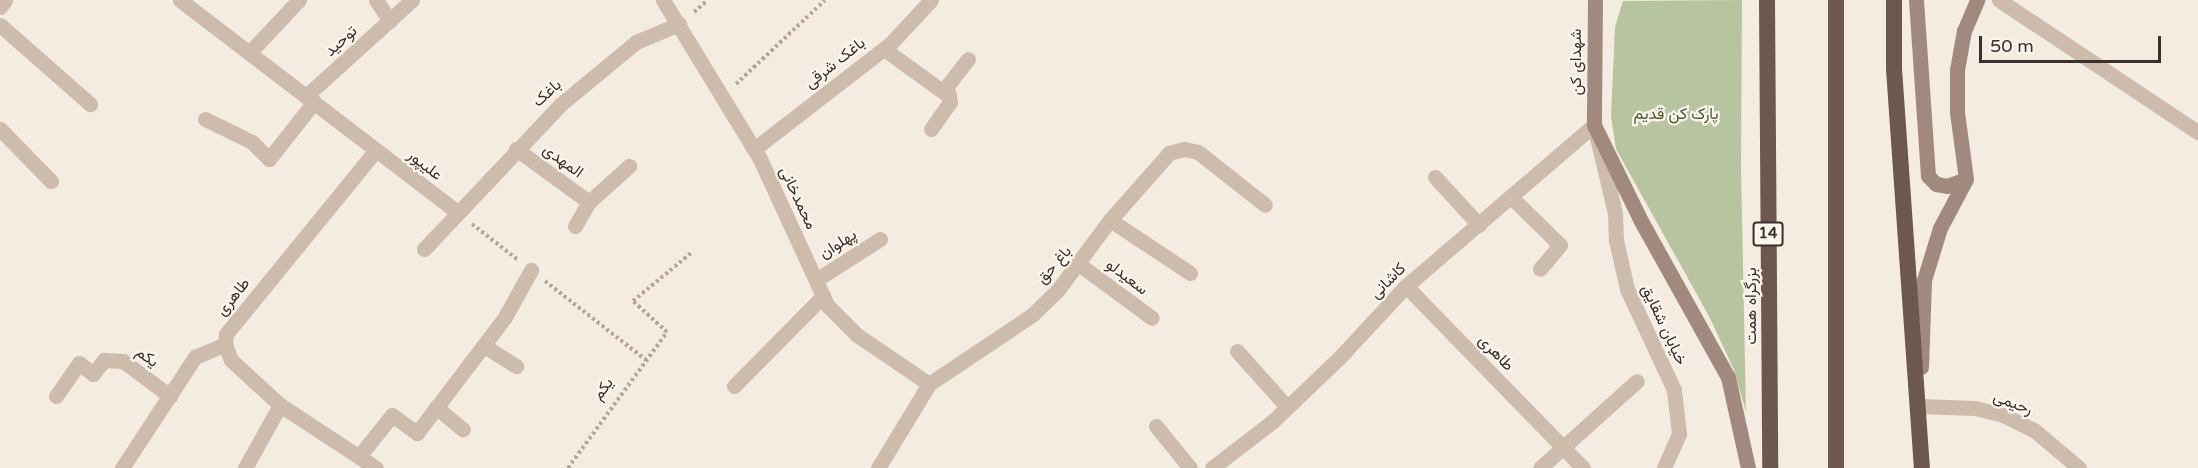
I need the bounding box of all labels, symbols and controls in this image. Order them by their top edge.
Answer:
street label: توحید [321,21,361,61]
scale bar [1982,24,2164,62]
street label: شهدای کن [1566,29,1586,95]
street label: باغک شرقی [801,33,869,93]
text: 50 m [1990,35,2034,57]
street label: باغک [529,75,565,111]
park label: پارک کن قدیم [1633,104,1719,124]
street label: المهدی [539,140,587,182]
street label: علیپور [404,145,446,185]
street label: محمدخانی [775,164,821,232]
road number: 14 [1752,222,1784,246]
street label: پهلوان [816,225,860,263]
street label: باغ حق [1032,242,1076,288]
street label: سعیدلو [1102,255,1152,299]
street label: کاشانی [1366,259,1410,303]
street label: بزرگراه همت [1741,267,1761,345]
street label: طاهری [212,274,254,320]
street label: خیابان شقایق [1637,282,1691,368]
street label: طاهری [1474,331,1518,375]
street label: یکم [132,342,162,372]
street label: یکم [588,374,618,404]
street label: رحیمی [1991,387,2035,419]

